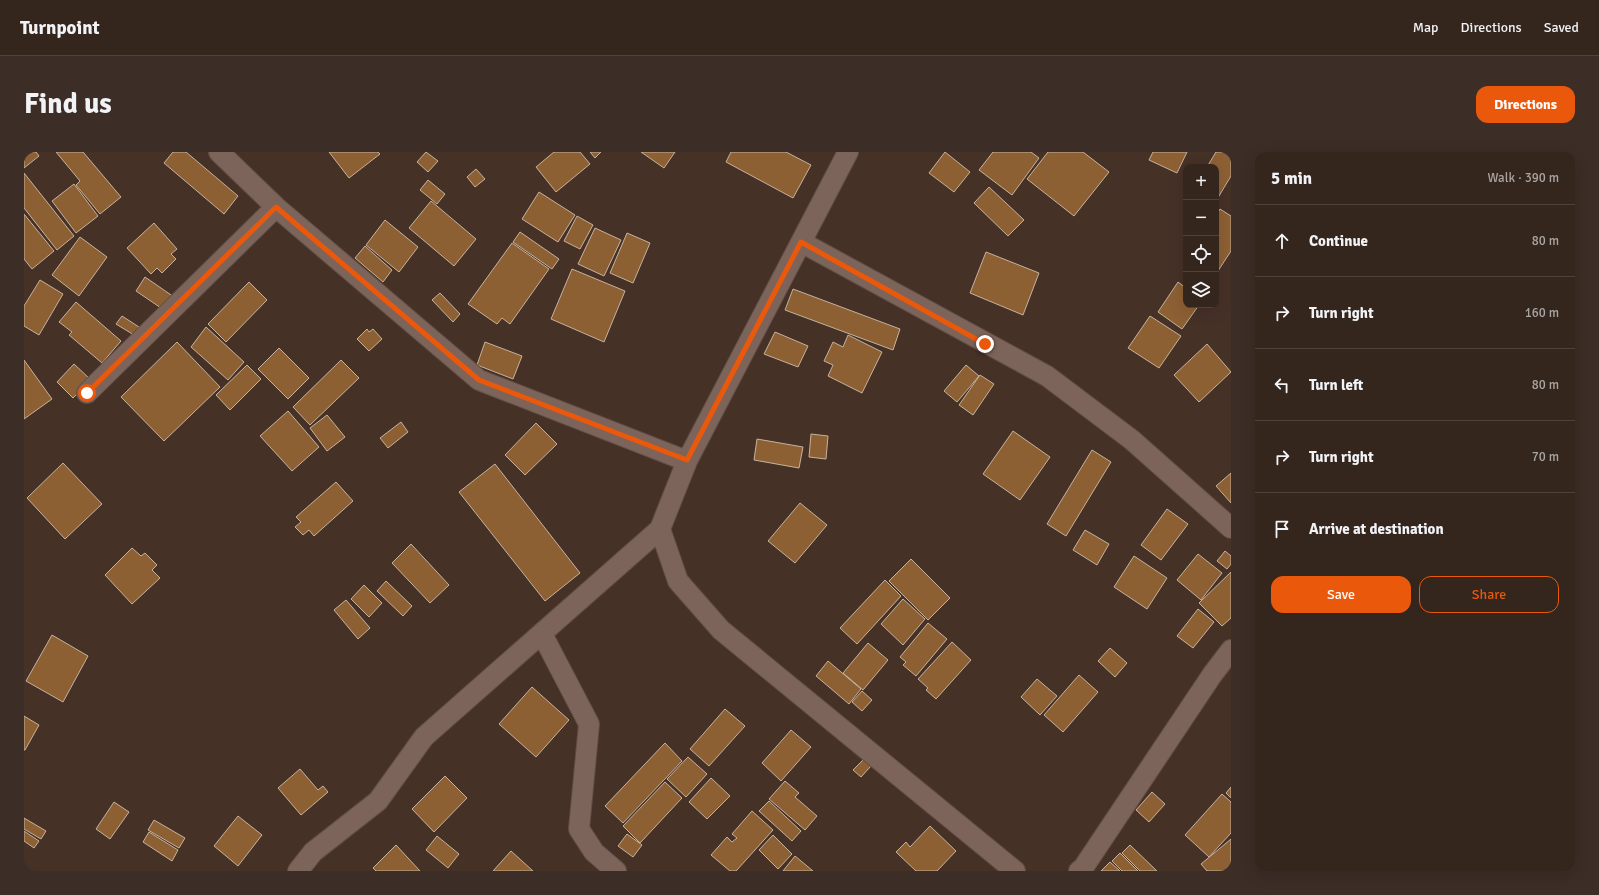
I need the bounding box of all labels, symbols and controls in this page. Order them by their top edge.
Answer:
text: Turnpoint [20,16,100,40]
text: Map [1413,19,1439,36]
text: Directions [1461,19,1522,36]
text: Saved [1544,19,1579,36]
button: Directions [1476,86,1575,123]
text: Find us [24,87,112,121]
map controls [1183,164,1219,308]
button: + [1183,164,1219,200]
text: 5 min [1271,168,1312,189]
text: Walk · 390 m [1488,170,1559,186]
button: − [1183,200,1219,236]
icon: ahead [1271,230,1293,252]
text: Continue [1309,232,1368,250]
text: 80 m [1532,233,1559,249]
button: locate [1183,236,1219,272]
button: layers [1183,272,1219,308]
icon: right [1271,302,1293,324]
text: Turn right [1309,304,1374,322]
text: 160 m [1525,305,1559,321]
route end [976,335,994,353]
icon: left [1271,374,1293,396]
text: Turn left [1309,376,1363,394]
text: 80 m [1532,377,1559,393]
route start [78,384,96,402]
icon: right [1271,446,1293,468]
text: Turn right [1309,448,1374,466]
text: 70 m [1532,449,1559,465]
icon: arrive [1271,518,1293,540]
text: Arrive at destination [1309,520,1444,538]
button: Save [1271,576,1411,613]
button: Share [1419,576,1559,613]

